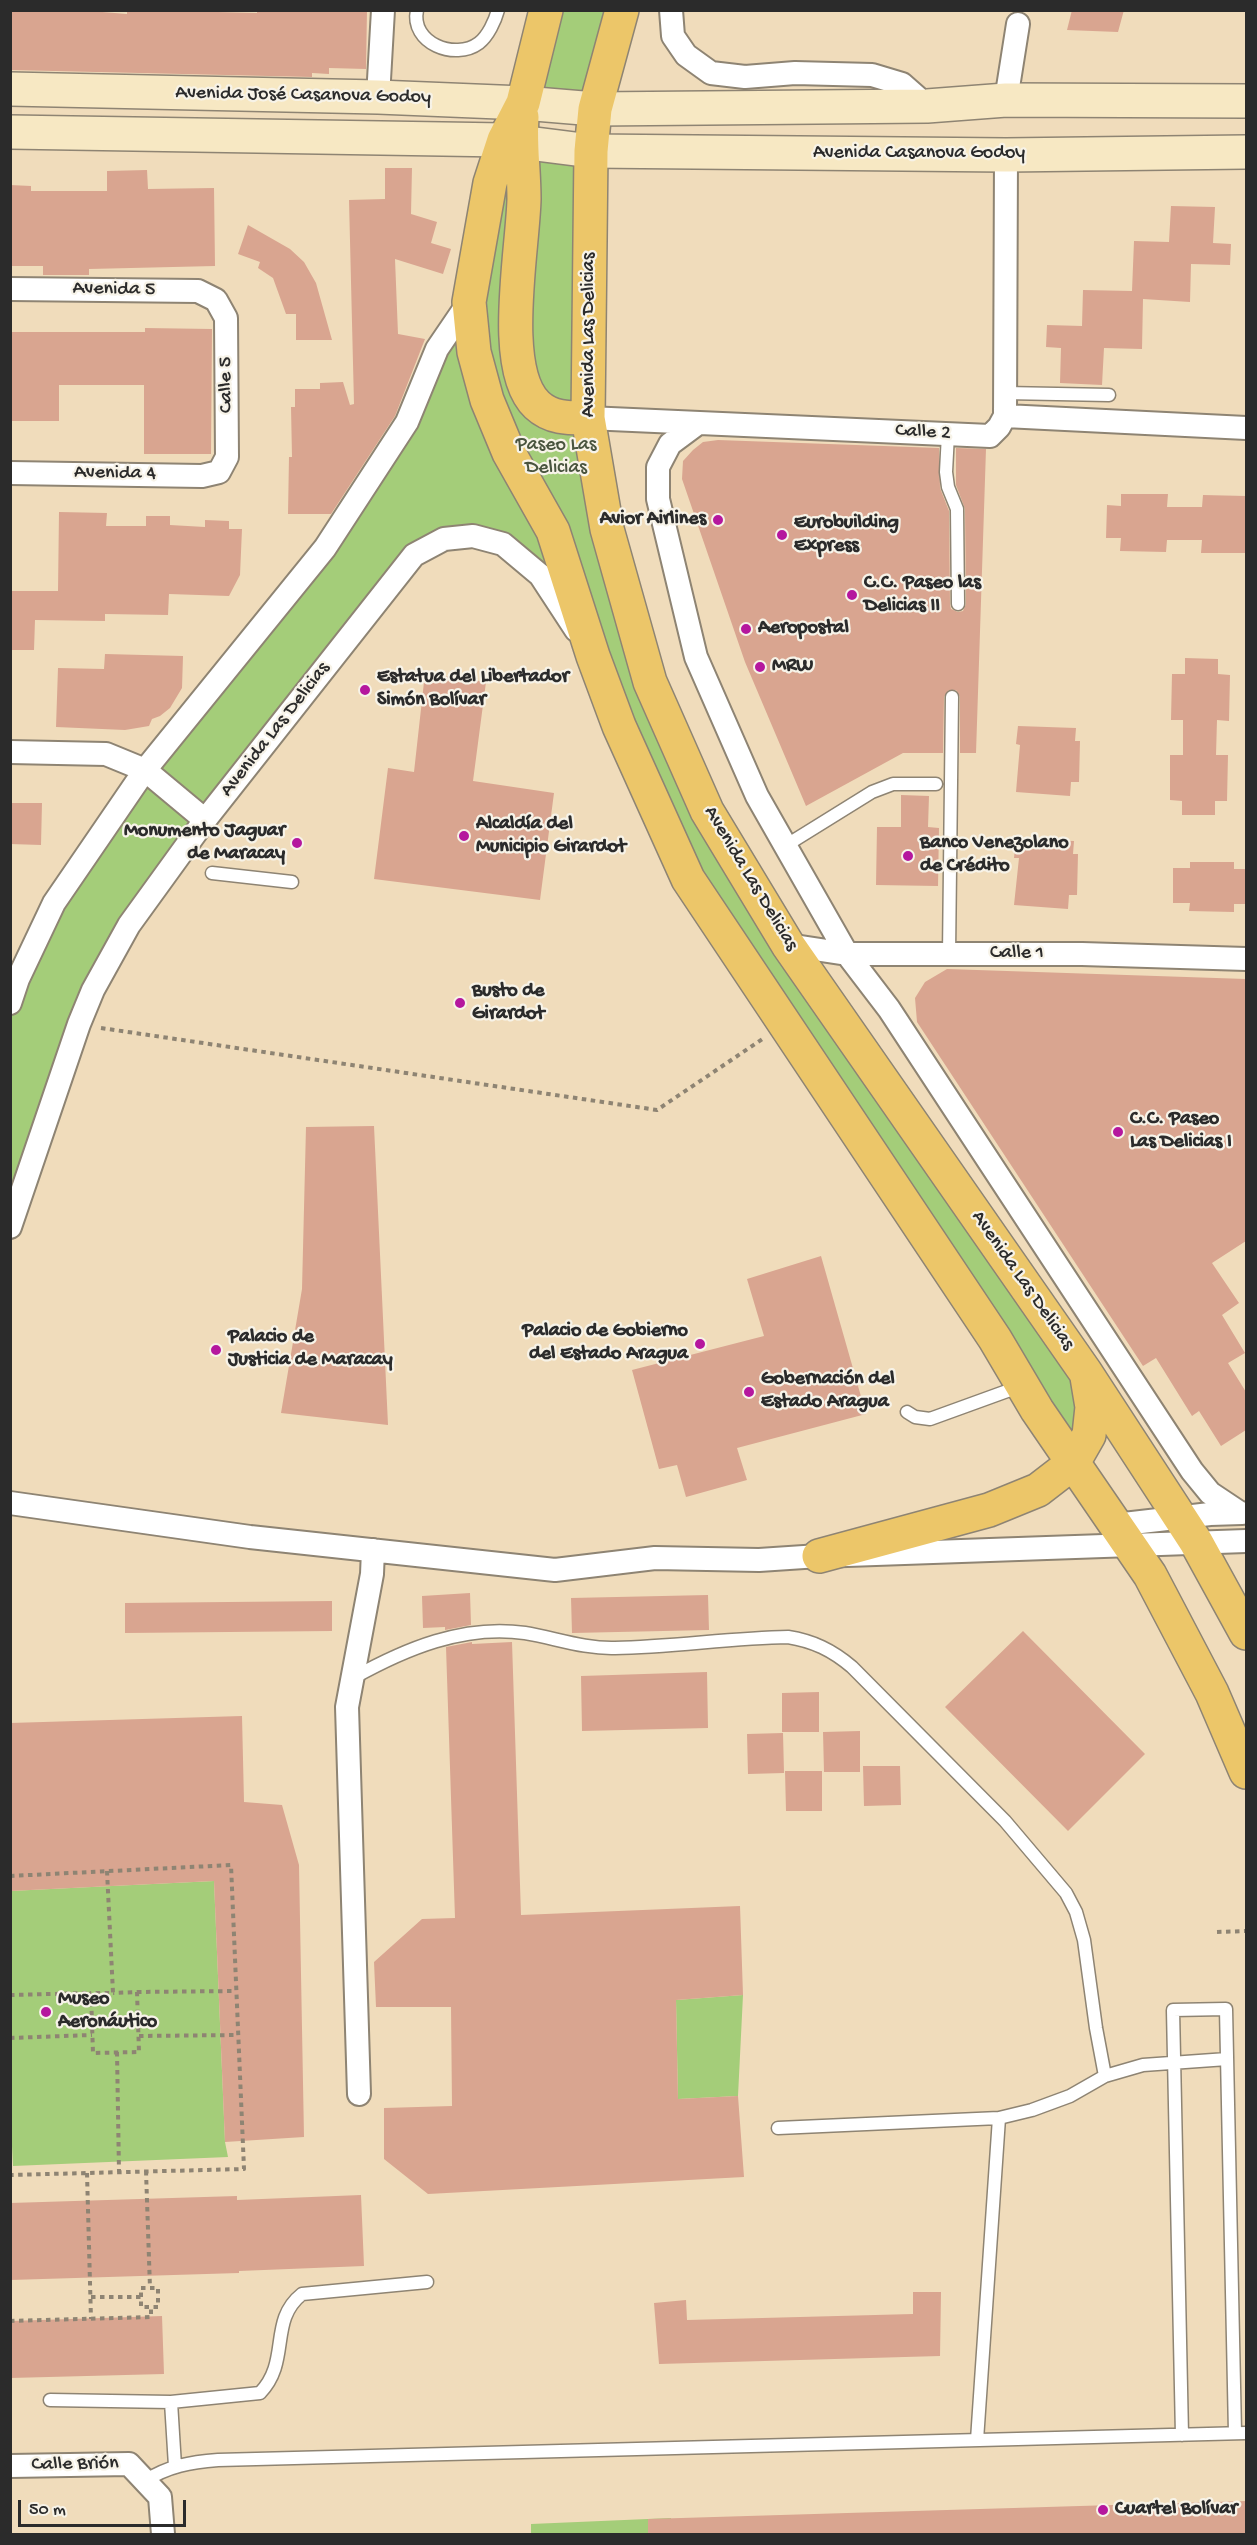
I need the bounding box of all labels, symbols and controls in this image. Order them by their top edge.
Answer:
street label: Avenida José Casanova Godoy [175,82,431,110]
street label: Avenida Casanova Godoy [813,142,1025,166]
street label: Avenida Las Delicias [578,253,602,417]
street label: Avenida 5 [72,277,156,303]
street label: Calle 5 [215,357,239,413]
street label: Calle 2 [895,420,951,446]
park label: Paseo Las Delicias [516,434,596,481]
street label: Avenida 4 [74,461,156,487]
place label: Avior Airlines [600,508,706,532]
place label: Eurobuilding Express [794,512,899,559]
marker: Avior Airlines [711,513,725,527]
marker: Eurobuilding Express [775,528,789,542]
place label: C.C. Paseo las Delicias II [864,572,981,619]
marker: C.C. Paseo las Delicias II [845,588,859,602]
place label: Aeropostal [758,617,849,641]
marker: Aeropostal [739,622,753,636]
place label: MRW [772,655,813,679]
street label: Avenida Las Delicias [216,658,336,802]
marker: MRW [753,660,767,674]
place label: Estatua del Libertador Simón Bolívar [377,666,569,713]
marker: Estatua del Libertador Simón Bolívar [358,683,372,697]
street label: Avenida Las Delicias [697,802,803,956]
place label: Alcaldía del Municipio Girardot [476,813,626,860]
place label: Monumento Jaguar de Maracay [124,820,285,867]
marker: Alcaldía del Municipio Girardot [457,829,471,843]
place label: Banco Venezolano de Crédito [920,832,1069,879]
marker: Monumento Jaguar de Maracay [290,836,304,850]
marker: Banco Venezolano de Crédito [901,849,915,863]
street label: Calle 1 [990,942,1044,966]
place label: Busto de Girardot [472,980,544,1027]
marker: Busto de Girardot [453,996,467,1010]
place label: C.C. Paseo Las Delicias I [1130,1108,1232,1155]
marker: C.C. Paseo Las Delicias I [1111,1125,1125,1139]
street label: Avenida Las Delicias [965,1207,1079,1355]
place label: Palacio de Gobierno del Estado Aragua [522,1320,688,1367]
place label: Palacio de Justicia de Maracay [228,1326,393,1373]
marker: Palacio de Gobierno del Estado Aragua [693,1337,707,1351]
marker: Palacio de Justicia de Maracay [209,1343,223,1357]
place label: Gobernación del Estado Aragua [761,1368,895,1415]
marker: Gobernación del Estado Aragua [742,1385,756,1399]
place label: Museo Aeronáutico [58,1988,157,2035]
marker: Museo Aeronáutico [39,2005,53,2019]
street label: Calle Brión [31,2452,119,2478]
scale bar [21,2488,189,2526]
place label: Cuartel Bolívar [1115,2498,1237,2522]
text: 50 m [29,2500,66,2521]
marker: Cuartel Bolívar [1096,2503,1110,2517]

